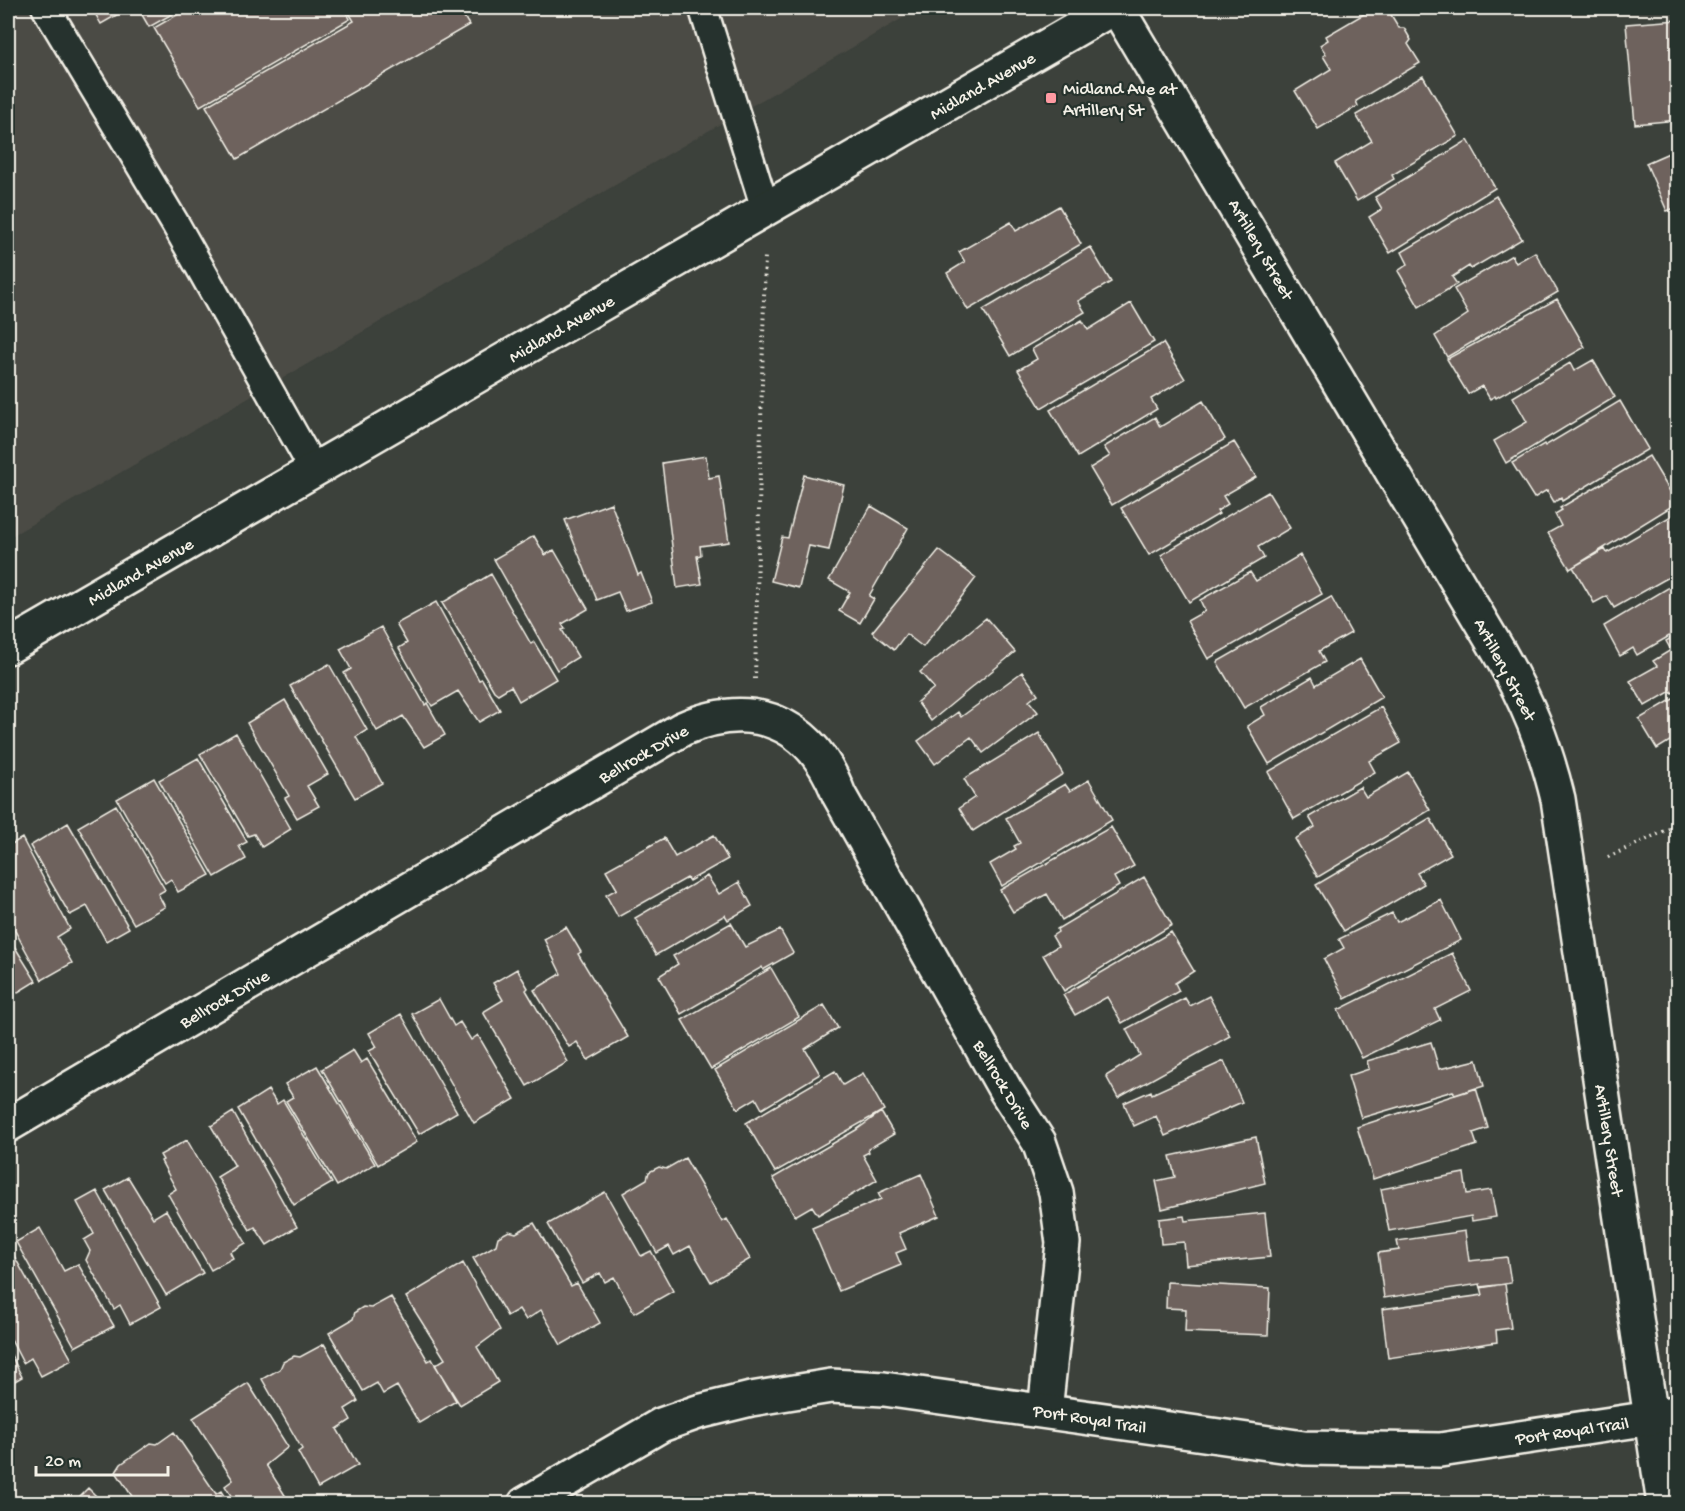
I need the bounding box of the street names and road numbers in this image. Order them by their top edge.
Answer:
street label: Midland Avenue [927,48,1040,126]
street label: Artillery Street [1223,196,1298,306]
street label: Midland Avenue [506,291,619,369]
street label: Midland Avenue [85,534,198,612]
street label: Artillery Street [1468,615,1540,726]
street label: Bellrock Drive [595,721,693,790]
street label: Bellrock Drive [176,966,274,1035]
street label: Bellrock Drive [967,1036,1037,1134]
street label: Artillery Street [1588,1083,1627,1199]
street label: Port Royal Trail [1031,1401,1148,1440]
street label: Port Royal Trail [1513,1414,1630,1451]

